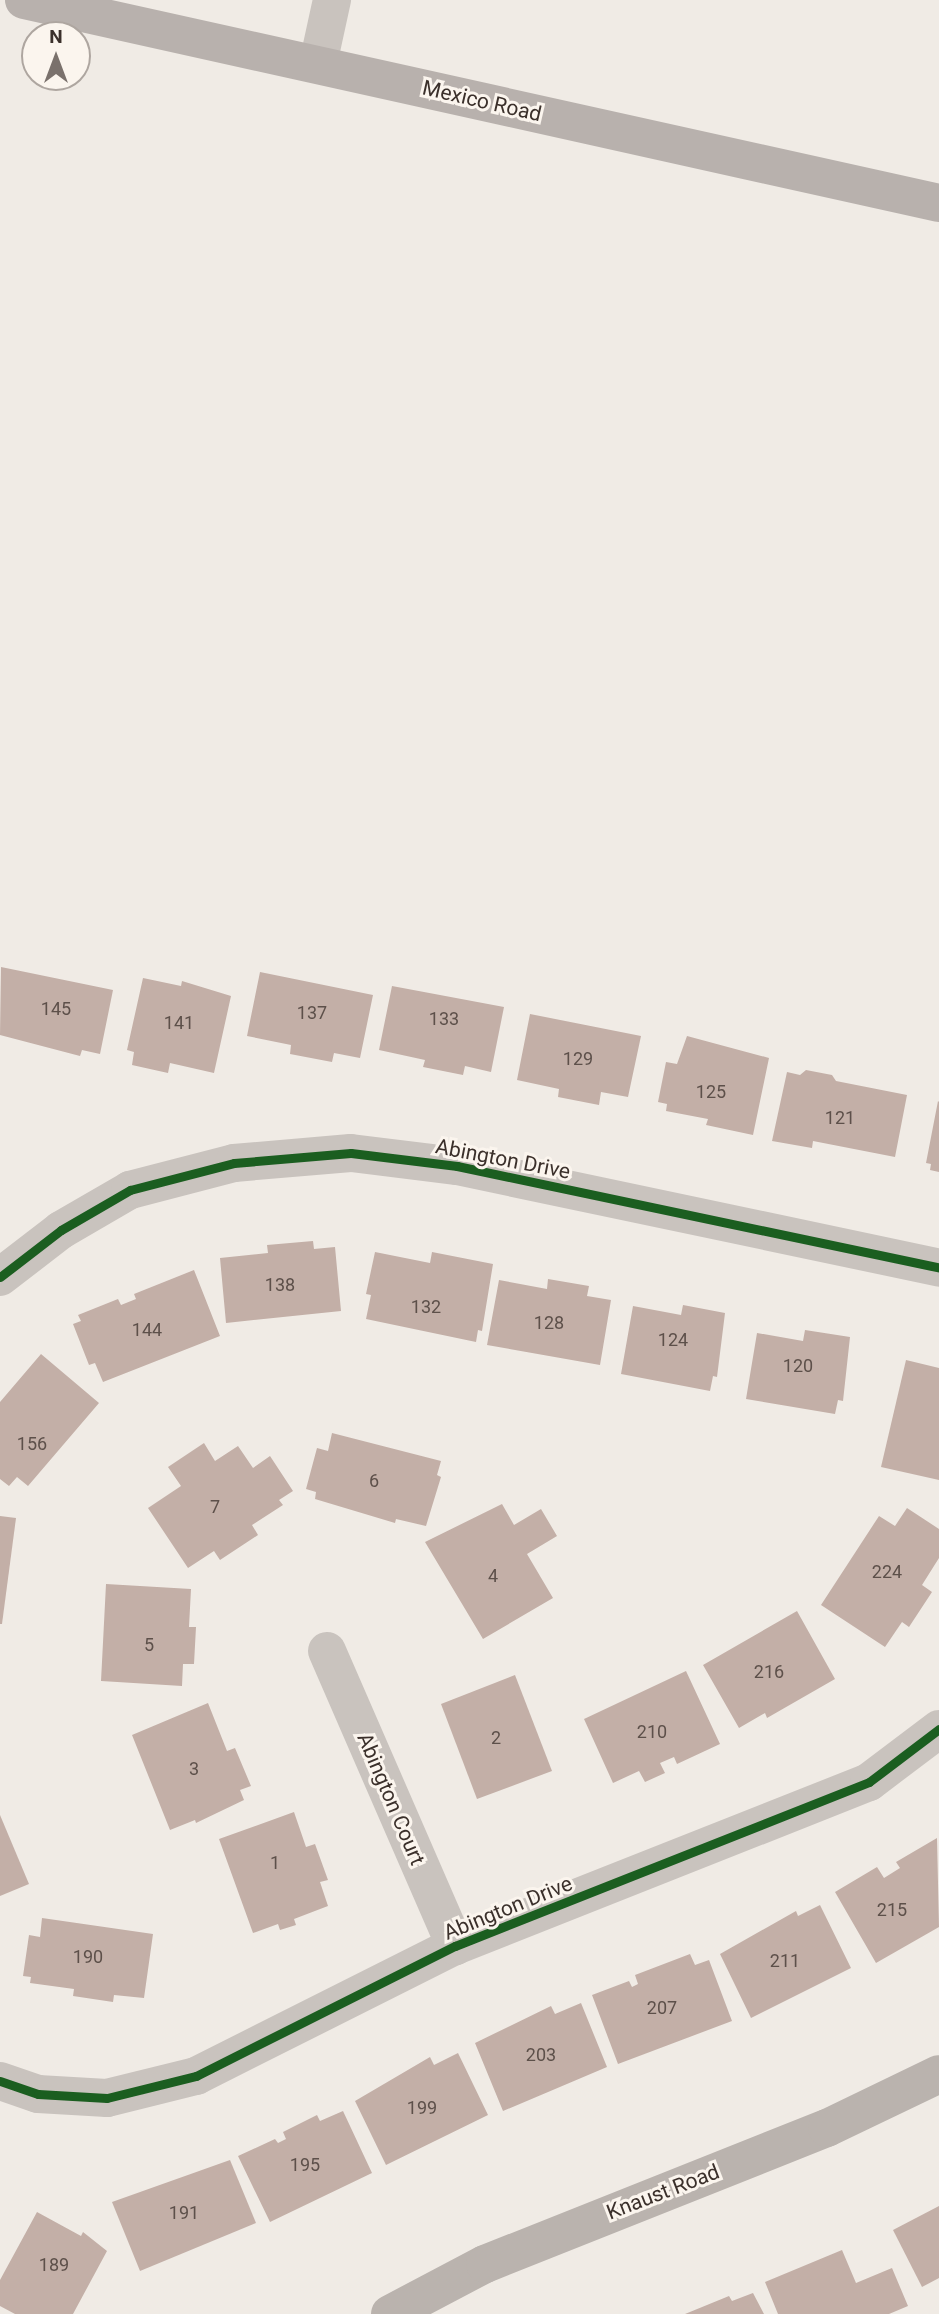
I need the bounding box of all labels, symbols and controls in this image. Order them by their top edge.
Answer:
north arrow [21,21,91,91]
text: N [49,25,63,48]
street label: Mexico Road [420,75,544,127]
house number: 145 [41,998,71,1020]
house number: 137 [297,1002,327,1024]
house number: 133 [429,1008,459,1030]
house number: 141 [164,1012,194,1034]
house number: 129 [563,1048,593,1070]
house number: 125 [696,1081,726,1103]
house number: 121 [825,1107,855,1129]
street label: Abington Drive [434,1134,572,1184]
house number: 138 [265,1274,295,1296]
house number: 132 [411,1296,441,1318]
house number: 128 [534,1312,564,1334]
house number: 144 [132,1319,162,1341]
house number: 124 [658,1329,688,1351]
house number: 120 [783,1355,813,1377]
house number: 156 [17,1433,47,1455]
house number: 6 [369,1470,379,1492]
house number: 7 [210,1496,220,1518]
house number: 224 [872,1561,902,1583]
house number: 4 [488,1565,498,1587]
house number: 5 [144,1634,154,1656]
house number: 216 [754,1661,784,1683]
house number: 210 [637,1721,667,1743]
house number: 2 [491,1727,501,1749]
street label: Abington Court [352,1729,430,1869]
house number: 3 [189,1758,199,1780]
house number: 1 [270,1852,280,1874]
street label: Abington Drive [440,1871,576,1945]
house number: 215 [877,1899,907,1921]
house number: 190 [73,1946,103,1968]
house number: 211 [770,1950,800,1972]
house number: 207 [647,1997,677,2019]
house number: 203 [526,2044,556,2066]
house number: 199 [407,2097,437,2119]
house number: 195 [290,2154,320,2176]
street label: Knaust Road [603,2159,723,2225]
house number: 191 [169,2202,199,2224]
house number: 189 [39,2254,69,2276]

